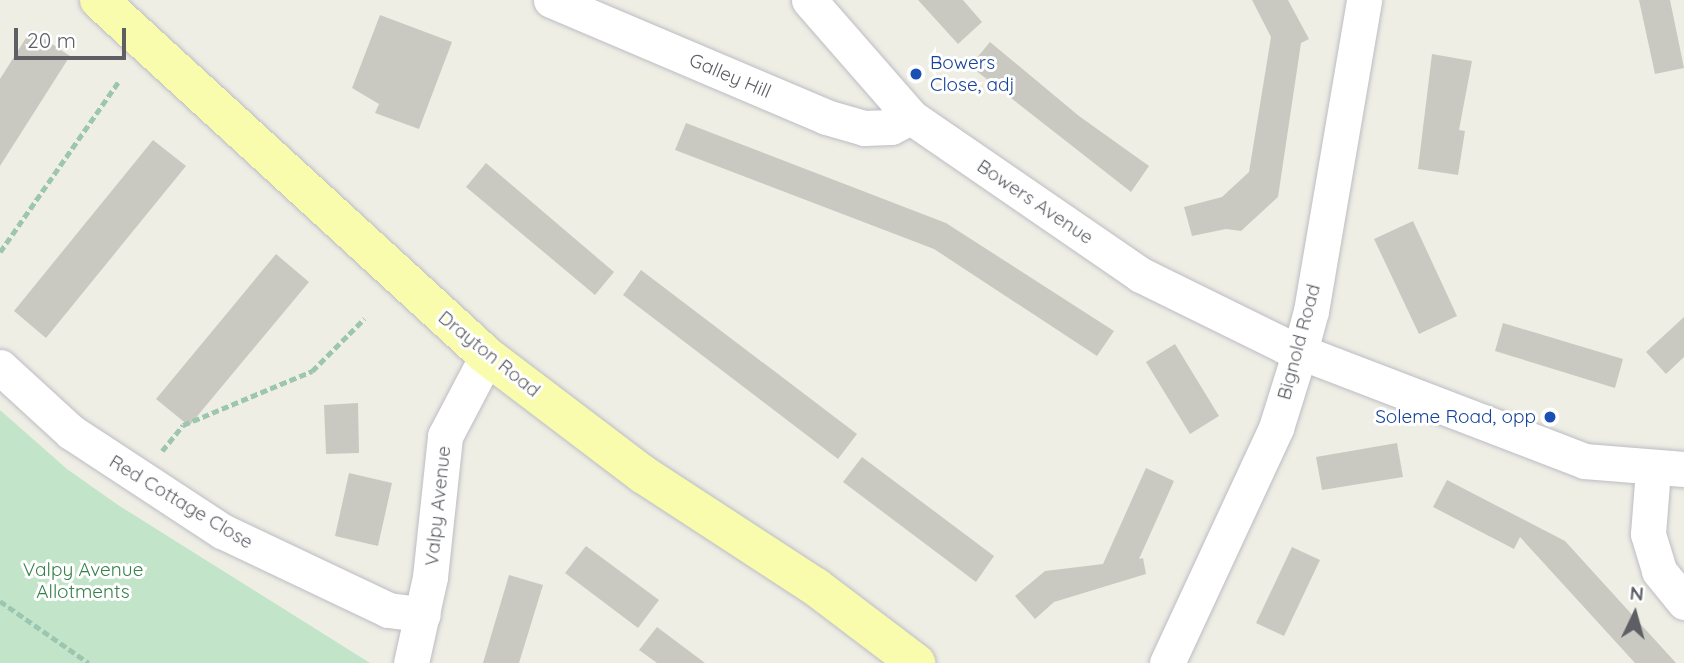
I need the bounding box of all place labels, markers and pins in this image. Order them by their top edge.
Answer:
place label: Bowers Close, adj [930,52,1015,96]
marker: Bowers Close, adj [908,66,924,82]
place label: Soleme Road, opp [1375,406,1536,428]
marker: Soleme Road, opp [1542,409,1558,425]

